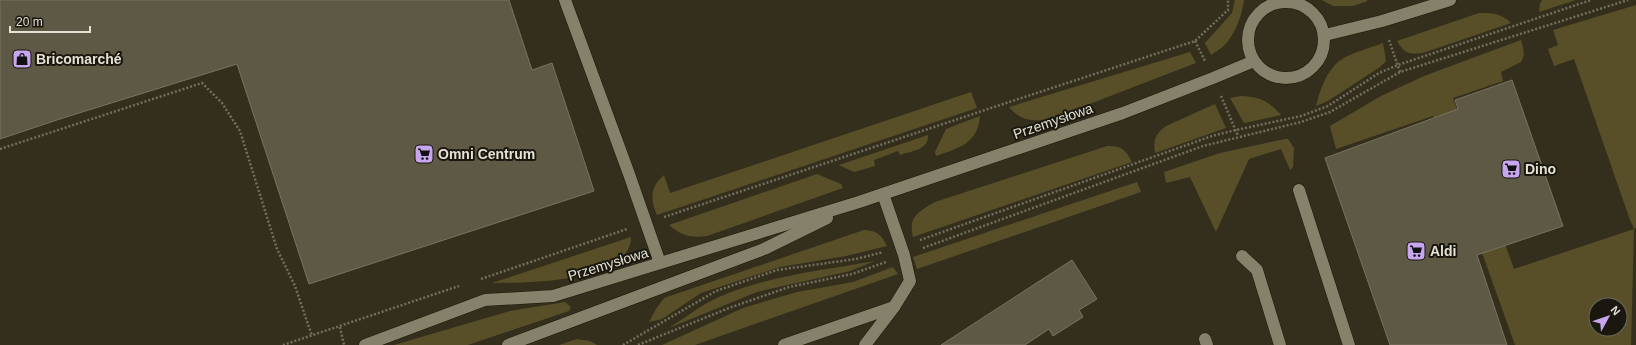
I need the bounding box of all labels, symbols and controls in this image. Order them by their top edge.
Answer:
scale bar [10,8,90,34]
text: 20 m [16,15,43,29]
shop icon: Bricomarché [11,48,33,70]
place label: Bricomarché [36,51,122,67]
street label: Przemysłowa [1011,100,1095,142]
supermarket icon: Omni Centrum [413,143,435,165]
place label: Omni Centrum [438,146,535,162]
supermarket icon: Dino [1500,158,1522,180]
place label: Dino [1525,161,1556,177]
supermarket icon: Aldi [1405,240,1427,262]
place label: Aldi [1430,243,1456,259]
street label: Przemysłowa [566,244,650,284]
north arrow [1588,297,1628,337]
text: N [1609,304,1623,318]

